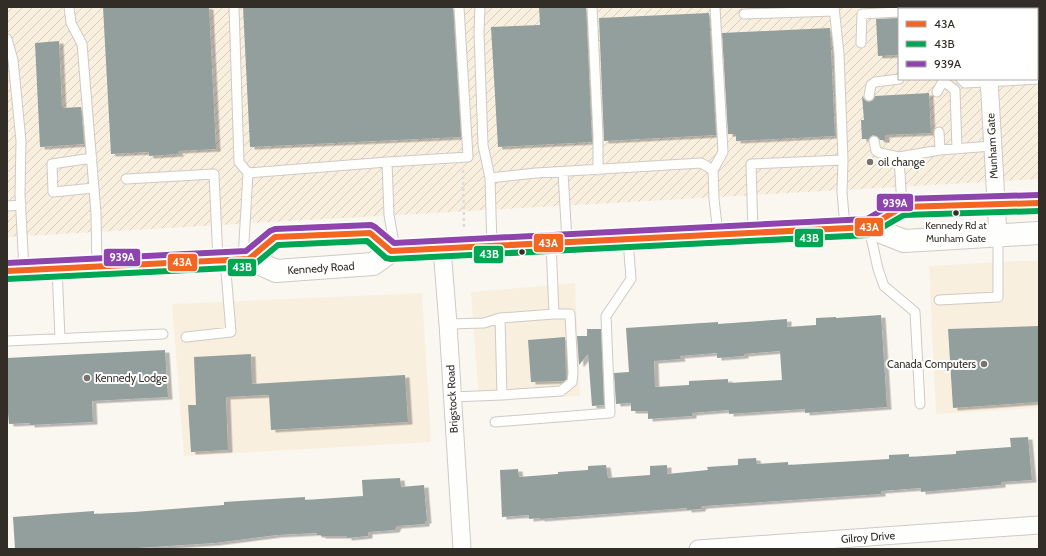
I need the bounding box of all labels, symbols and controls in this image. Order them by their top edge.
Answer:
legend [898,8,1038,80]
text: 43A [934,16,955,31]
text: 43B [934,36,955,51]
text: 939A [934,56,962,71]
street label: Munham Gate [983,112,1001,179]
place label: oil change [878,155,925,169]
marker: oil change [865,157,875,167]
line badge: 939A [876,193,914,212]
text: 939A [883,196,908,210]
marker: Kennedy Rd at Munham Gate [951,208,961,218]
line badge: 43A [854,217,884,237]
place label: Kennedy Rd at Munham Gate [925,219,987,245]
text: 43A [859,220,879,234]
line badge: 43B [794,228,824,248]
text: 43B [799,231,819,245]
line badge: 43A [533,233,564,253]
text: 43A [538,236,558,250]
line badge: 43B [473,245,504,264]
text: 43B [479,247,499,261]
unlabelled marker [517,247,527,257]
line badge: 939A [103,248,141,267]
text: 939A [110,250,135,264]
line badge: 43A [167,253,198,272]
text: 43A [172,255,192,269]
line badge: 43B [227,258,257,277]
street label: Kennedy Road [287,259,355,277]
text: 43B [232,260,252,274]
place label: Canada Computers [887,357,976,371]
marker: Canada Computers [979,359,989,369]
street label: Brigstock Road [443,365,461,433]
place label: Kennedy Lodge [95,371,168,385]
marker: Kennedy Lodge [82,373,92,383]
street label: Gilroy Drive [840,528,896,546]

